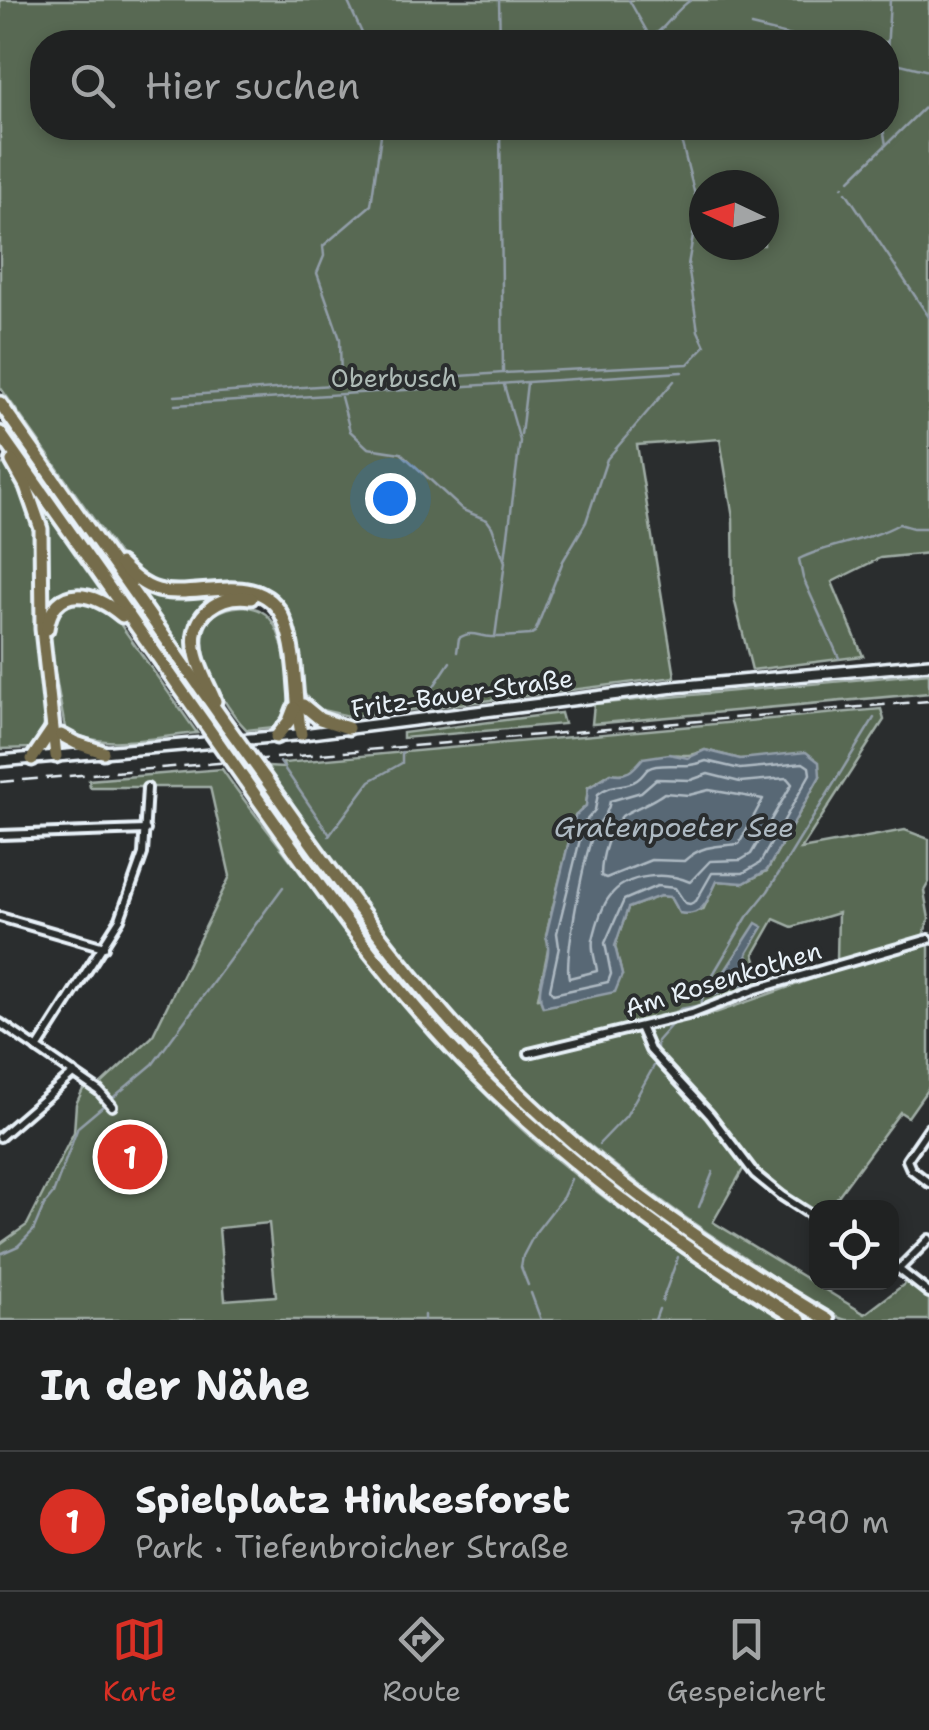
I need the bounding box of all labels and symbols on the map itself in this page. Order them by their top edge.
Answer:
north arrow [689,170,779,260]
park label: Oberbusch [331,361,457,395]
your location [365,473,416,524]
street label: Fritz-Bauer-Straße [349,661,575,725]
water label: Gratenpoeter See [554,808,794,846]
street label: Am Rosenkothen [621,933,825,1025]
pin: 1 [98,1120,162,1194]

